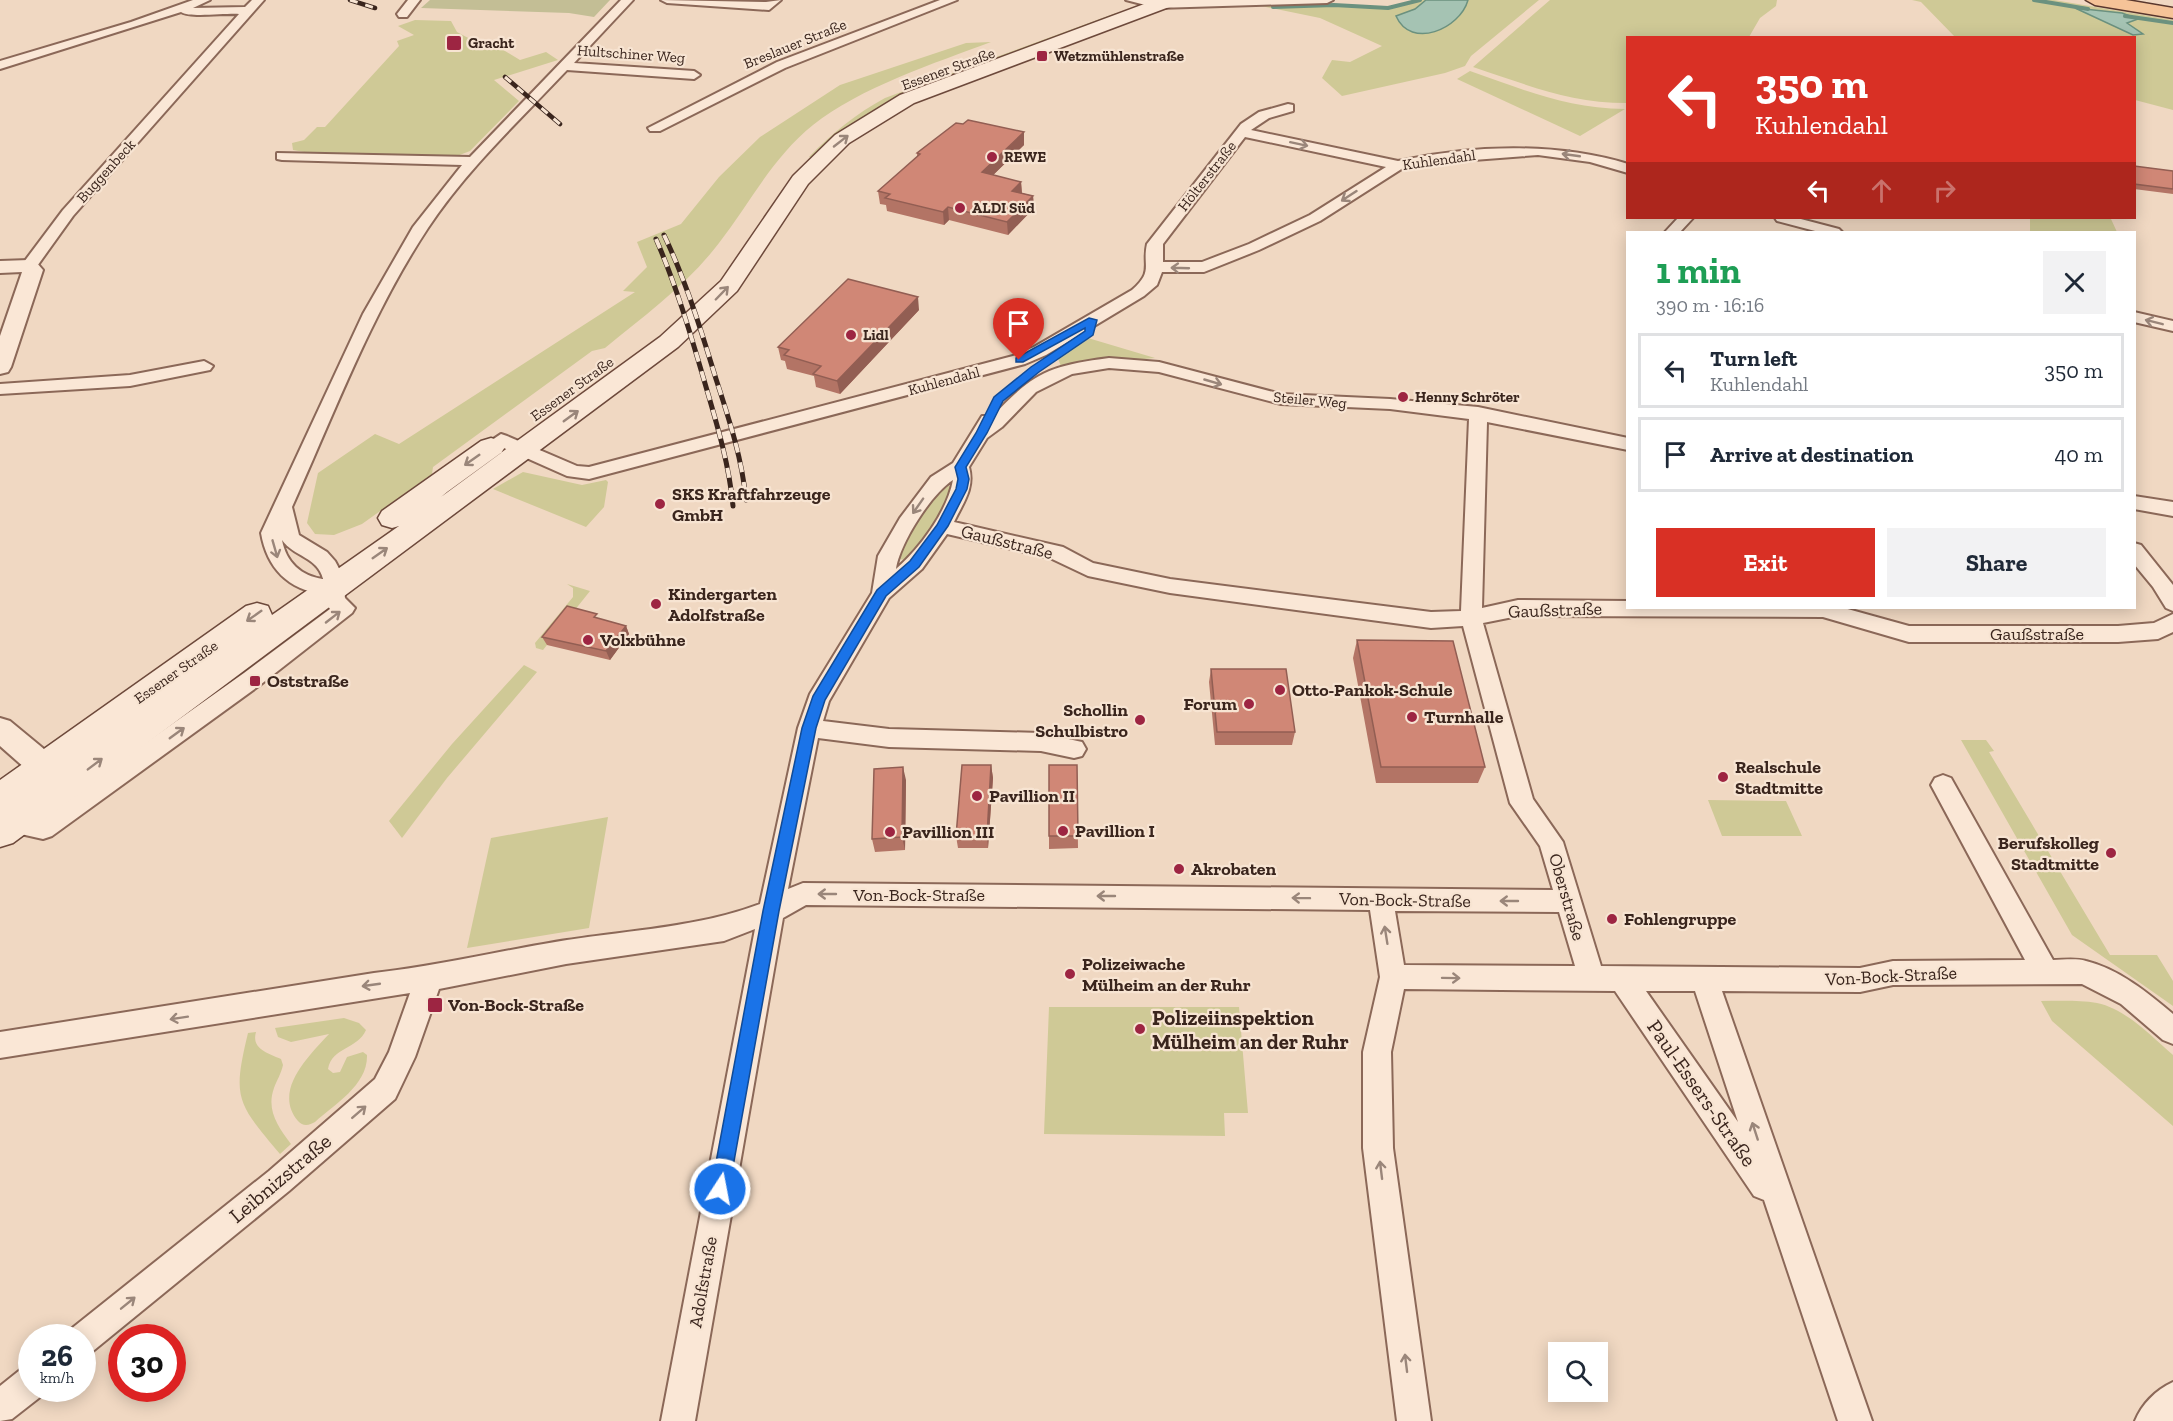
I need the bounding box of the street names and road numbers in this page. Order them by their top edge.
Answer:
street label: Breslauer Straße [741,15,849,73]
street label: Hultschiner Weg [576,41,686,67]
street label: Essener Straße [899,44,997,94]
street label: Buggenbeck [73,135,139,207]
street label: Hölterstraße [1174,137,1240,215]
street label: Kuhlendahl [1401,146,1477,174]
street label: Essener Straße [527,353,617,425]
street label: Kuhlendahl [906,363,982,399]
street label: Steiler Weg [1273,388,1347,412]
street label: Gaußstraße [959,520,1055,564]
street label: Gaußstraße [1508,597,1602,623]
street label: Gaußstraße [1990,623,2084,645]
street label: Essener Straße [131,637,221,707]
street label: Oberstraße [1544,851,1590,943]
street label: Von-Bock-Straße [852,884,985,906]
street label: Von-Bock-Straße [1338,888,1471,912]
street label: Von-Bock-Straße [1824,962,1957,990]
street label: Paul-Essers-Straße [1642,1015,1762,1171]
street label: Leibnizstraße [224,1128,336,1228]
street label: Adolfstraße [684,1235,722,1329]

